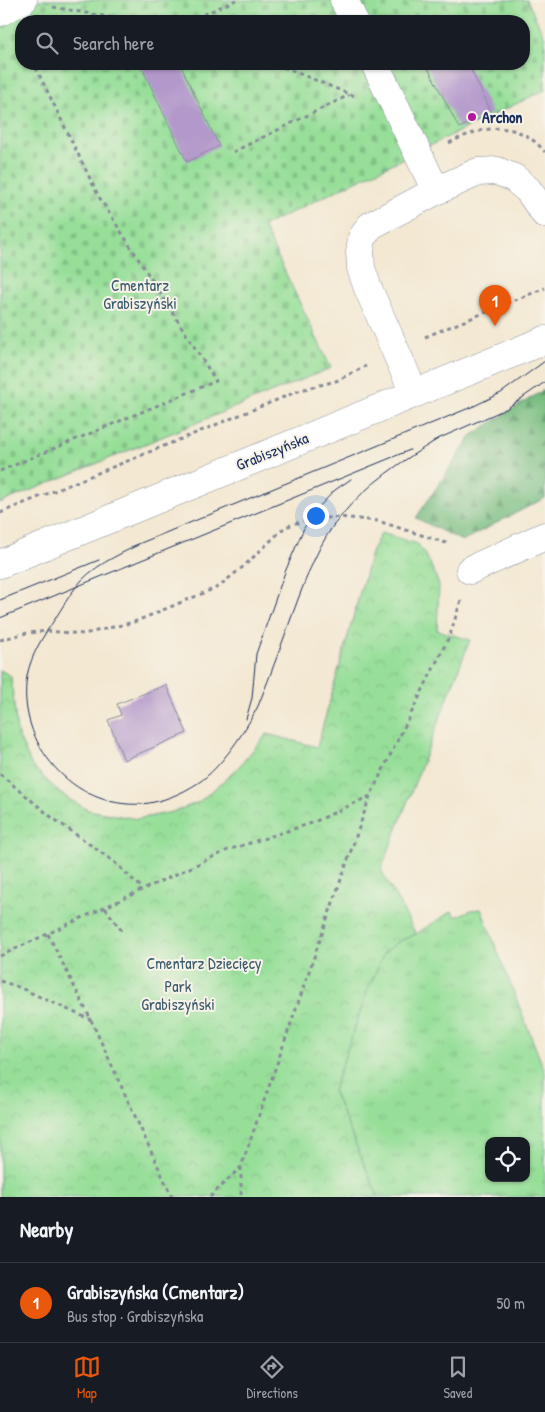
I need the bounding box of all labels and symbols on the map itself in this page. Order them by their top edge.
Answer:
place label: Archon [482,106,523,128]
marker: Archon [466,111,478,123]
park label: Cmentarz Grabiszyński [103,274,177,314]
pin: 1 [479,285,511,326]
street label: Grabiszyńska [232,426,312,476]
your location [303,503,329,529]
park label: Cmentarz Dziecięcy [146,952,262,974]
park label: Park Grabiszyński [141,975,215,1015]

